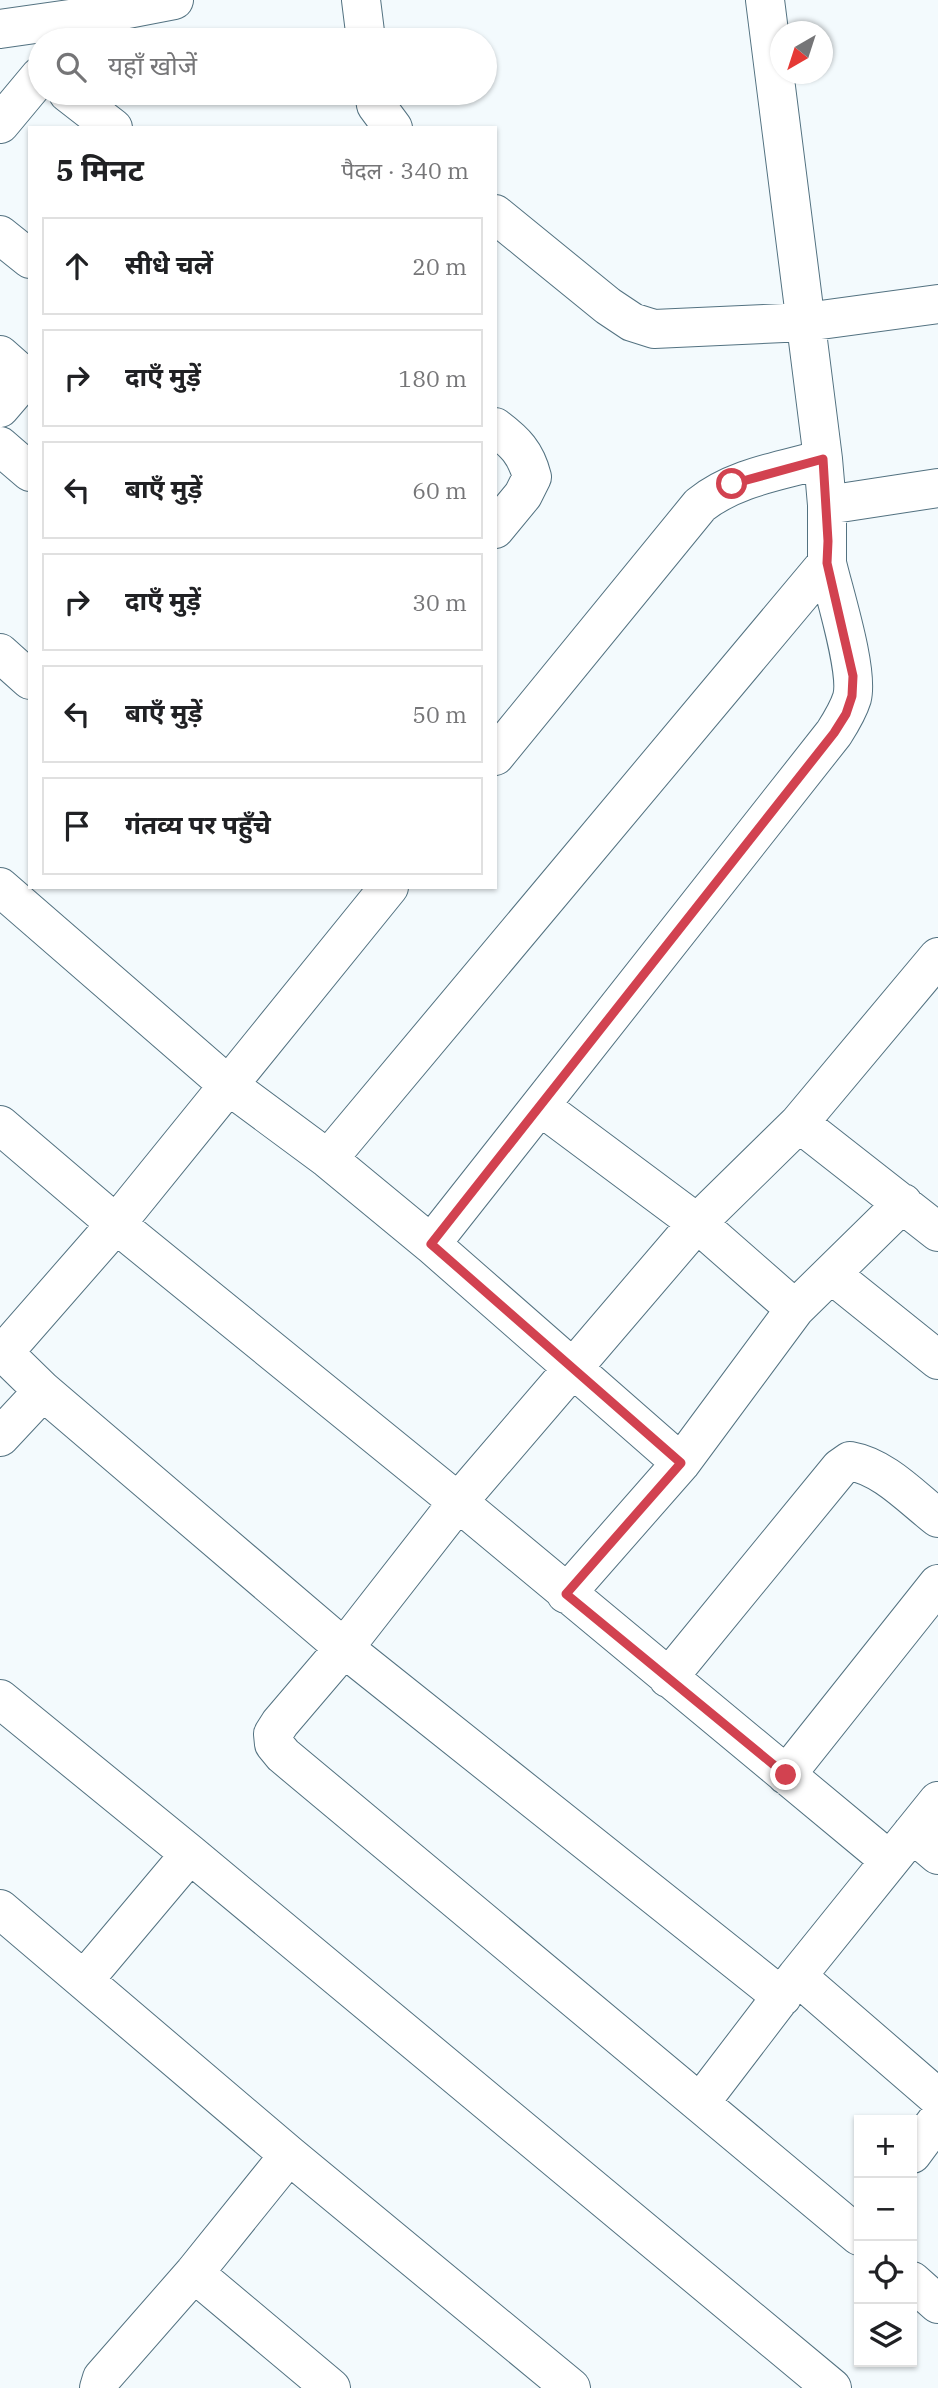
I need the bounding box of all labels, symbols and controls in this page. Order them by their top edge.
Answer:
north arrow [770,21,833,84]
search box [28,28,497,105]
icon: search [52,48,90,86]
text: यहाँ खोजें [108,48,197,82]
text: 5 मिनट [56,150,144,189]
text: पैदल · 340 m [341,155,469,185]
icon: ahead [58,247,96,285]
text: सीधे चलें [125,247,213,281]
text: 20 m [412,251,467,281]
icon: right [58,359,96,397]
text: दाएँ मुड़ें [125,359,201,393]
text: 180 m [398,363,467,393]
route start [716,468,747,499]
icon: left [58,471,96,509]
text: बाएँ मुड़ें [125,471,202,505]
text: 60 m [412,475,467,505]
icon: right [58,583,96,621]
text: दाएँ मुड़ें [125,583,201,617]
text: 30 m [412,587,467,617]
icon: left [58,695,96,733]
text: बाएँ मुड़ें [125,695,202,729]
text: 50 m [412,699,467,729]
icon: arrive [58,807,96,845]
text: गंतव्य पर पहुँचे [125,807,271,841]
route end [770,1759,801,1790]
map controls [854,2115,917,2367]
button: + [854,2115,917,2178]
button: − [854,2178,917,2241]
button: locate [854,2241,917,2304]
button: layers [854,2304,917,2367]

